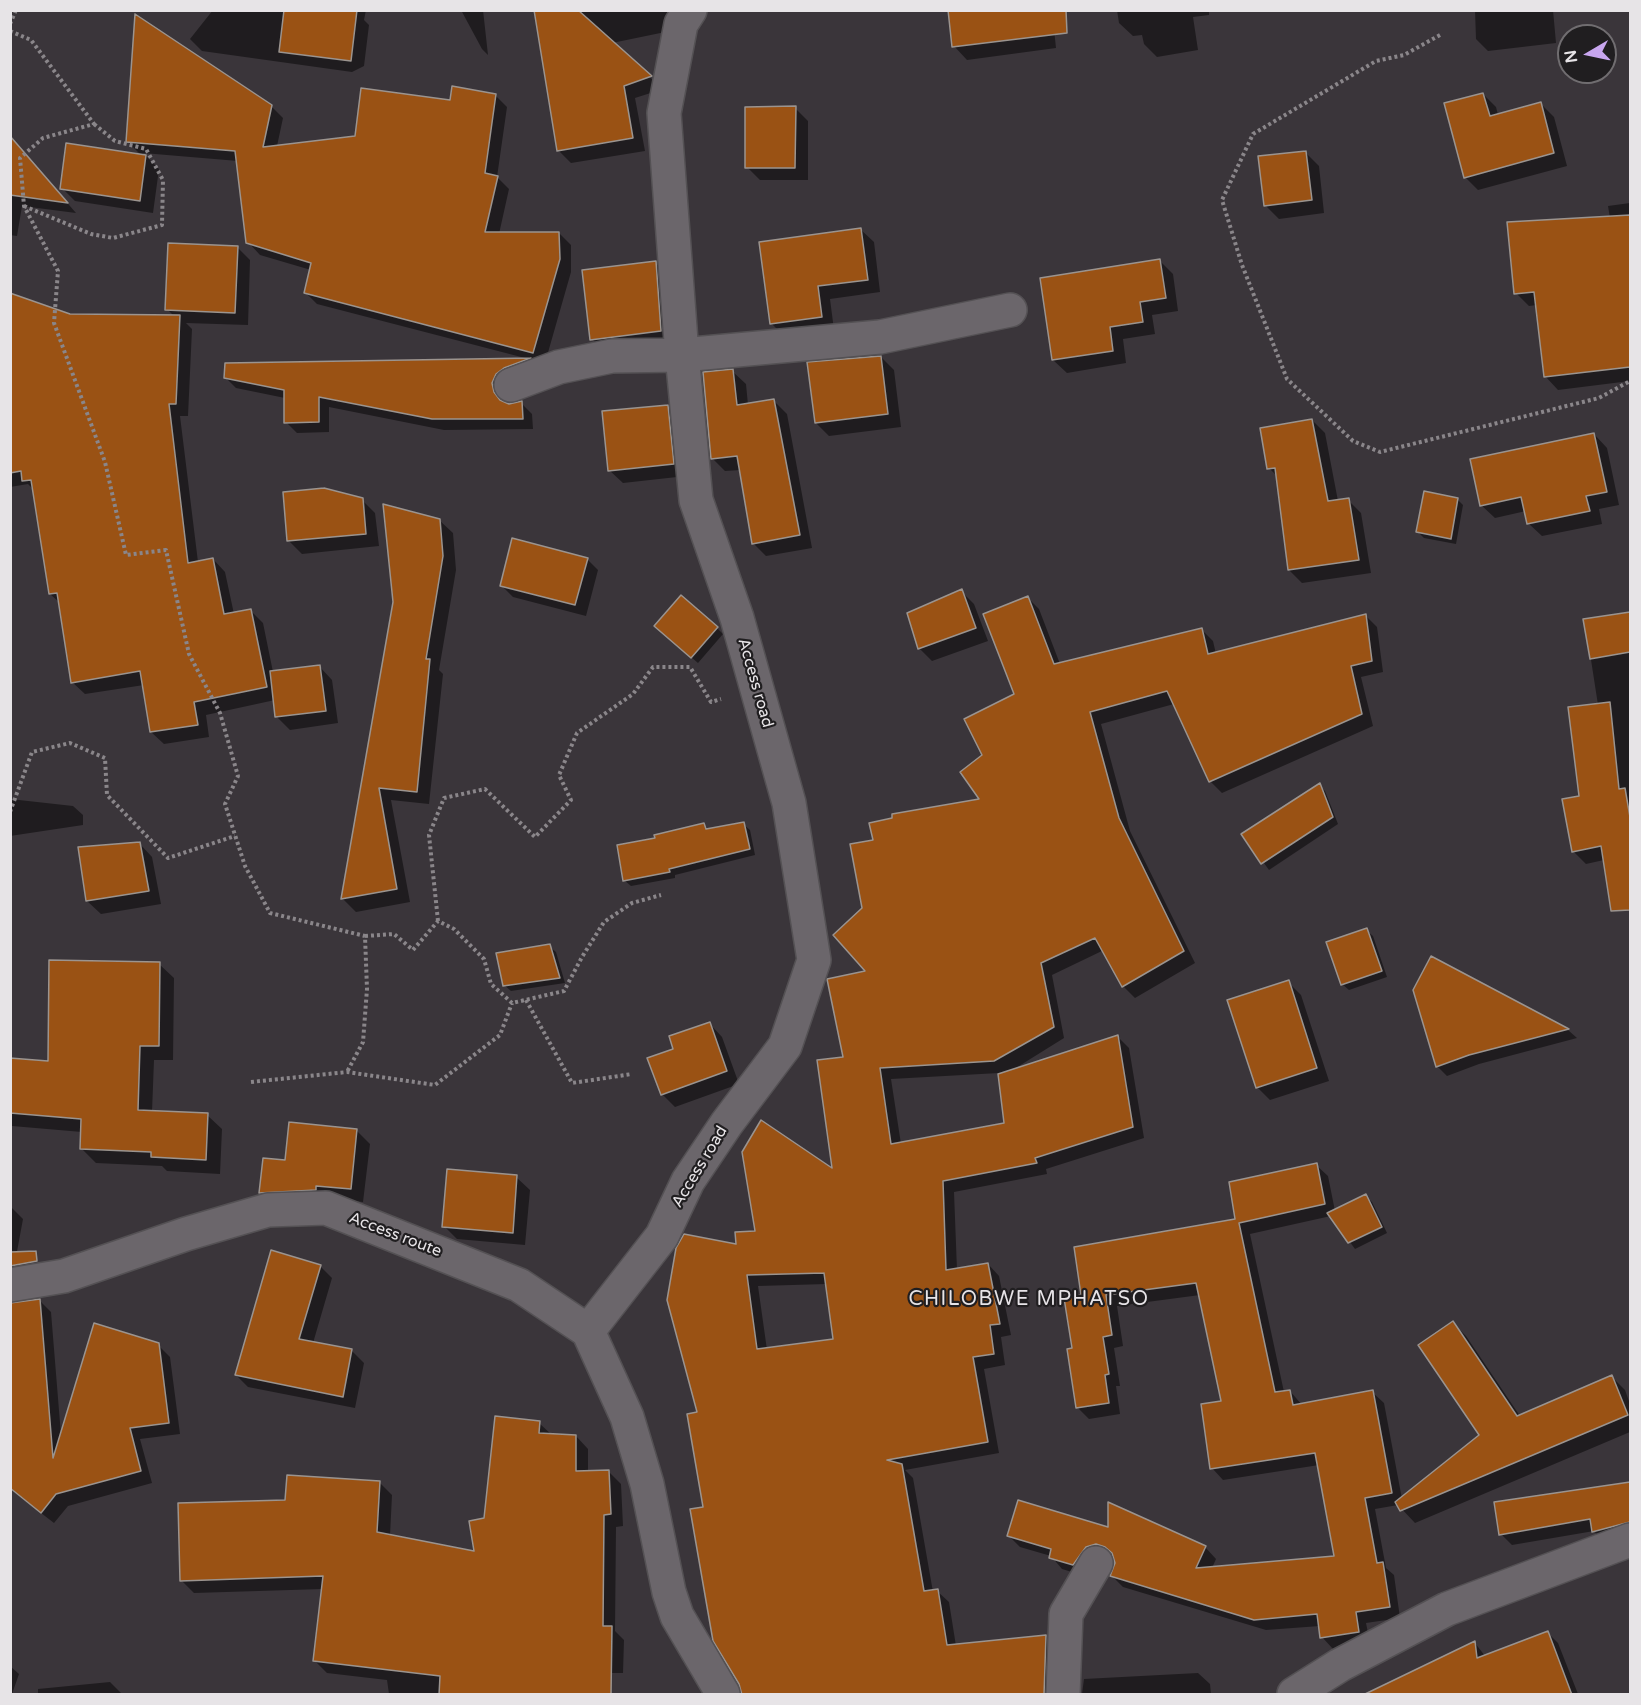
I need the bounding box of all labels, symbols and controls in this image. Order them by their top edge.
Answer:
north arrow [1557,24,1617,84]
text: N [1560,49,1582,64]
street label: Access road [733,636,777,730]
street label: Access road [668,1123,732,1211]
street label: Access route [346,1209,444,1261]
district label: CHILOBWE MPHATSO [909,1288,1149,1312]

